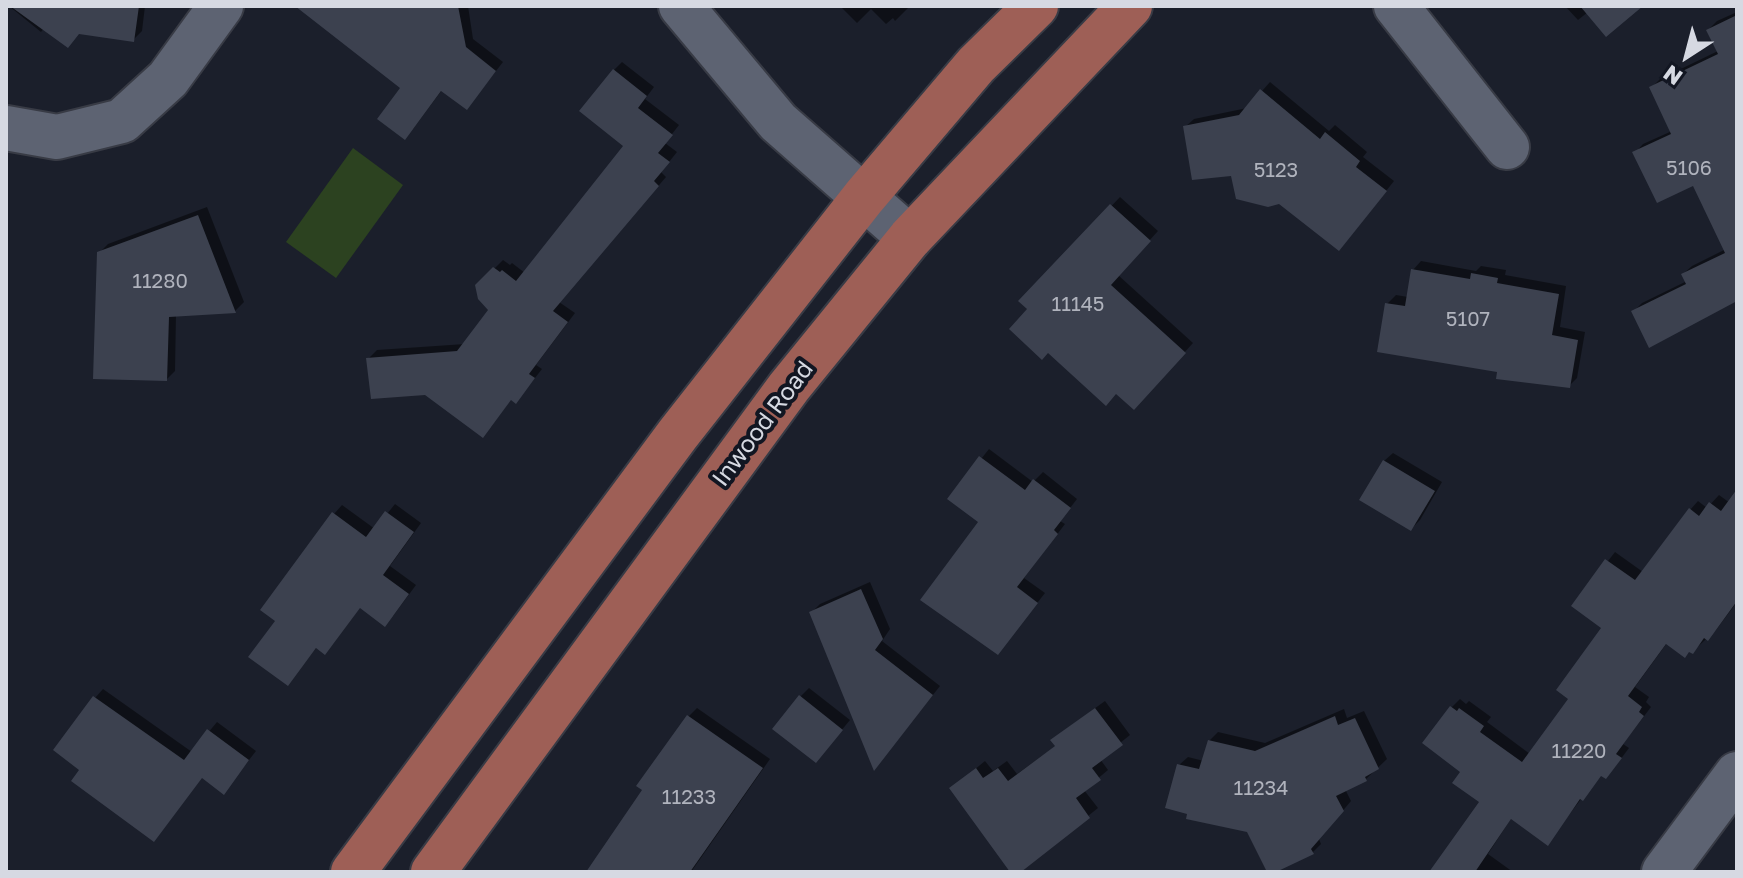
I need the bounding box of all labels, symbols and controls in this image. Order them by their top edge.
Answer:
north arrow [1647,16,1727,96]
text: N [1658,60,1687,92]
house number: 5106 [1666,157,1712,181]
house number: 5123 [1254,159,1298,183]
house number: 11280 [132,270,188,294]
house number: 11145 [1052,293,1104,317]
house number: 5107 [1446,308,1490,332]
street label: Inwood Road [706,356,820,492]
house number: 11220 [1552,740,1606,764]
house number: 11234 [1234,777,1288,801]
house number: 11233 [662,786,716,810]

